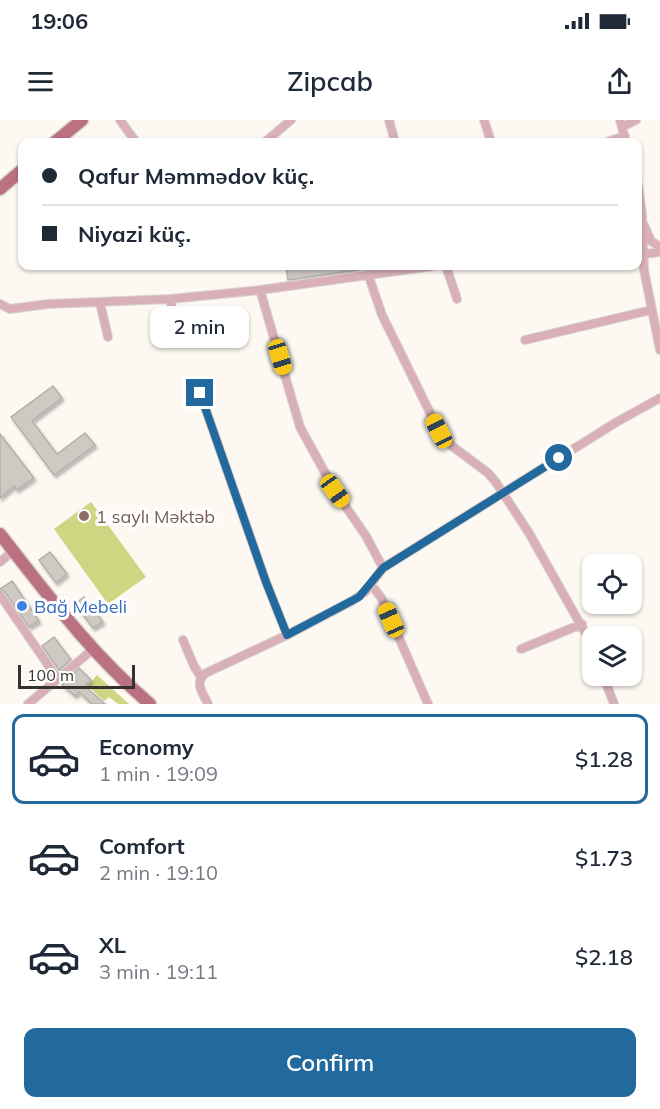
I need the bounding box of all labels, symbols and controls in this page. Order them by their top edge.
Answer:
text: 19:06 [30,7,88,35]
text: Zipcab [287,64,373,98]
icon: menu [24,65,57,98]
icon: share [603,65,636,98]
text: Qafur Məmmədov küç. [78,162,314,190]
text: Niyazi küç. [78,220,191,248]
callout: 2 min [150,306,250,348]
text: 2 min [174,314,225,339]
car [266,337,294,377]
route end [186,379,213,406]
car [423,411,455,451]
route start [545,444,572,471]
car [317,471,353,511]
place label: 1 saylı Məktəb [96,505,215,528]
marker: 1 saylı Məktəb [77,509,91,523]
map controls [582,554,642,686]
button: locate [582,554,642,614]
place label: Bağ Mebeli [34,595,127,618]
marker: Bağ Mebeli [15,599,29,613]
car [375,600,407,640]
button: layers [582,626,642,686]
scale bar [18,662,135,690]
text: 100 m [27,665,74,685]
icon: car [27,732,81,786]
text: Economy [99,733,194,761]
text: $1.28 [575,745,633,773]
text: 1 min · 19:09 [99,761,218,786]
icon: car [27,831,81,885]
text: Comfort [99,832,185,860]
text: $1.73 [575,844,633,872]
text: 2 min · 19:10 [99,860,218,885]
icon: car [27,930,81,984]
text: XL [99,931,126,959]
text: $2.18 [575,943,633,971]
text: 3 min · 19:11 [99,959,218,984]
button: Confirm [24,1028,636,1097]

